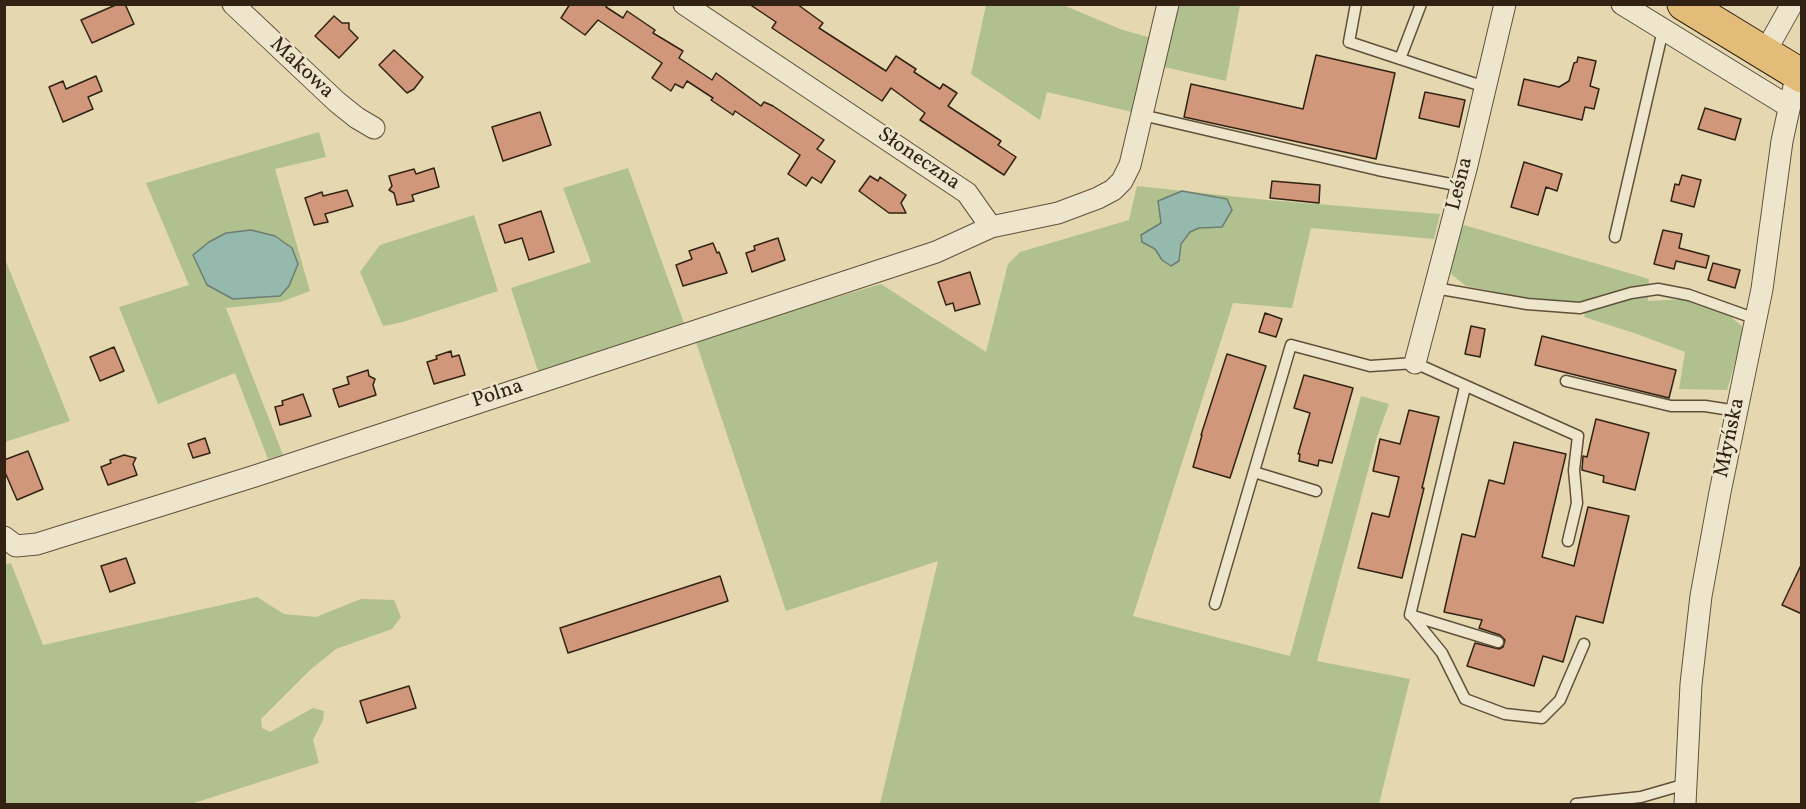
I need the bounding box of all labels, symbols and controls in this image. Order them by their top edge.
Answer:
street label: Makowa [264,33,338,105]
street label: Słoneczna [872,123,964,197]
street label: Leśna [1442,155,1480,213]
street label: Polna [469,375,527,415]
street label: Młyńska [1710,396,1752,480]

